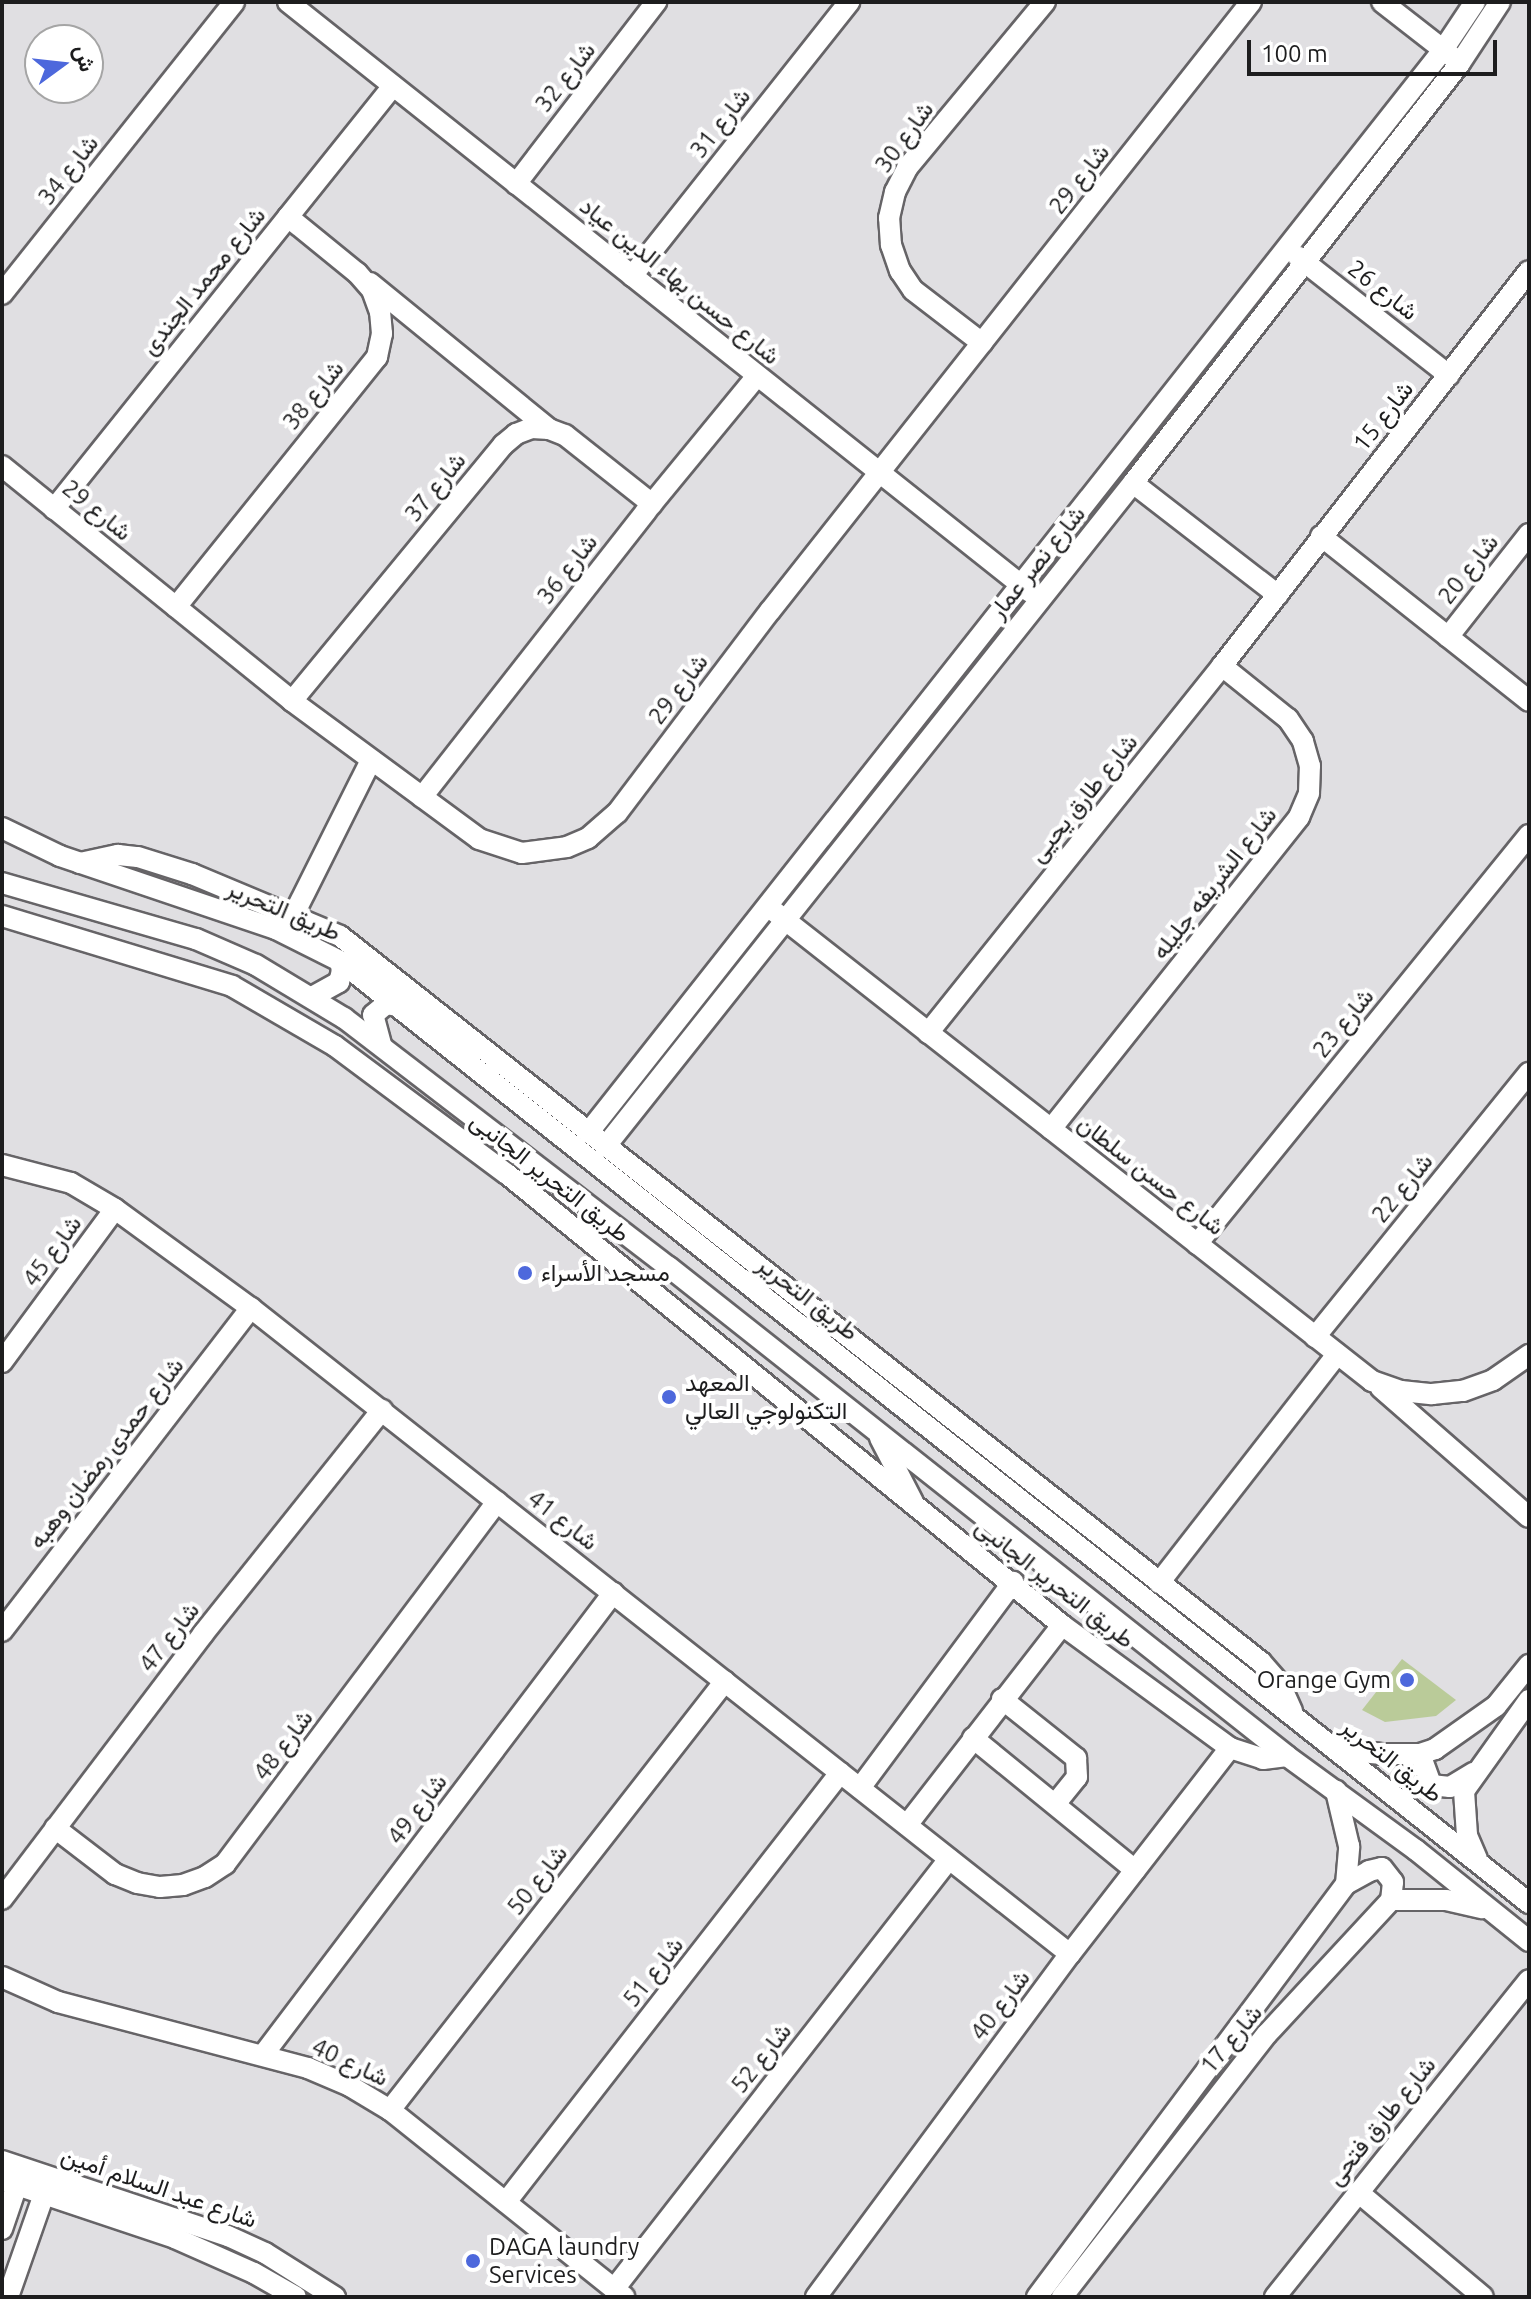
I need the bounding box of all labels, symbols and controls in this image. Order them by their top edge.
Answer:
north arrow [24,24,104,104]
scale bar [1251,24,1501,74]
street label: شارع 32 [529,36,601,118]
text: 100 m [1261,40,1328,67]
text: ش [70,42,101,74]
street label: شارع 31 [684,82,756,164]
street label: شارع 30 [869,96,939,178]
street label: شارع 34 [32,129,104,211]
street label: شارع 29 [1043,138,1115,220]
street label: شارع حسن بهاء الدين عياد [574,192,786,370]
street label: شارع محمد الجندى [135,201,271,361]
street label: شارع 26 [1342,254,1424,326]
street label: شارع 38 [276,355,350,435]
street label: شارع 15 [1347,375,1419,457]
street label: شارع 37 [398,447,472,527]
street label: شارع 29 [57,473,137,547]
street label: شارع نصر عمار [983,500,1091,624]
street label: شارع 36 [531,528,603,610]
street label: شارع 20 [1432,528,1504,610]
street label: شارع 29 [642,648,714,730]
street label: شارع طارق يحيى [1023,728,1143,868]
street label: شارع الشريفه جليله [1146,801,1282,965]
street label: طريق التحرير [223,873,345,947]
street label: شارع 23 [1306,983,1380,1063]
street label: طريق التحرير الجانبى [465,1106,635,1248]
street label: شارع حسن سلطان [1072,1109,1230,1241]
street label: شارع 22 [1365,1148,1439,1228]
street label: شارع 45 [17,1210,87,1292]
street label: طريق التحرير [752,1250,864,1346]
place label: مسجد الأسراء [541,1259,670,1287]
marker: مسجد الأسراء [516,1264,534,1282]
street label: شارع حمدى رمضان وهبه [22,1352,190,1554]
place label: المعهد التكنولوجي العالي [685,1369,847,1425]
marker: المعهد التكنولوجي العالي [660,1388,678,1406]
street label: شارع 41 [522,1484,604,1556]
street label: طريق التحرير الجانبى [970,1512,1140,1654]
street label: شارع 47 [133,1596,205,1678]
place label: Orange Gym [1257,1666,1391,1694]
marker: Orange Gym [1398,1671,1416,1689]
street label: شارع 48 [247,1704,319,1786]
street label: طريق التحرير [1336,1712,1448,1808]
street label: شارع 49 [381,1768,453,1850]
street label: شارع 50 [501,1839,573,1921]
street label: شارع 51 [617,1931,689,2013]
street label: شارع 40 [964,1964,1036,2046]
street label: شارع 17 [1194,1999,1268,2079]
street label: شارع 52 [725,2017,797,2099]
street label: شارع 40 [307,2032,393,2092]
street label: شارع طارق فتحى [1320,2051,1442,2191]
street label: شارع عبد السلام أمين [57,2140,261,2234]
place label: DAGA laundry Services [489,2233,639,2289]
marker: DAGA laundry Services [464,2252,482,2270]

